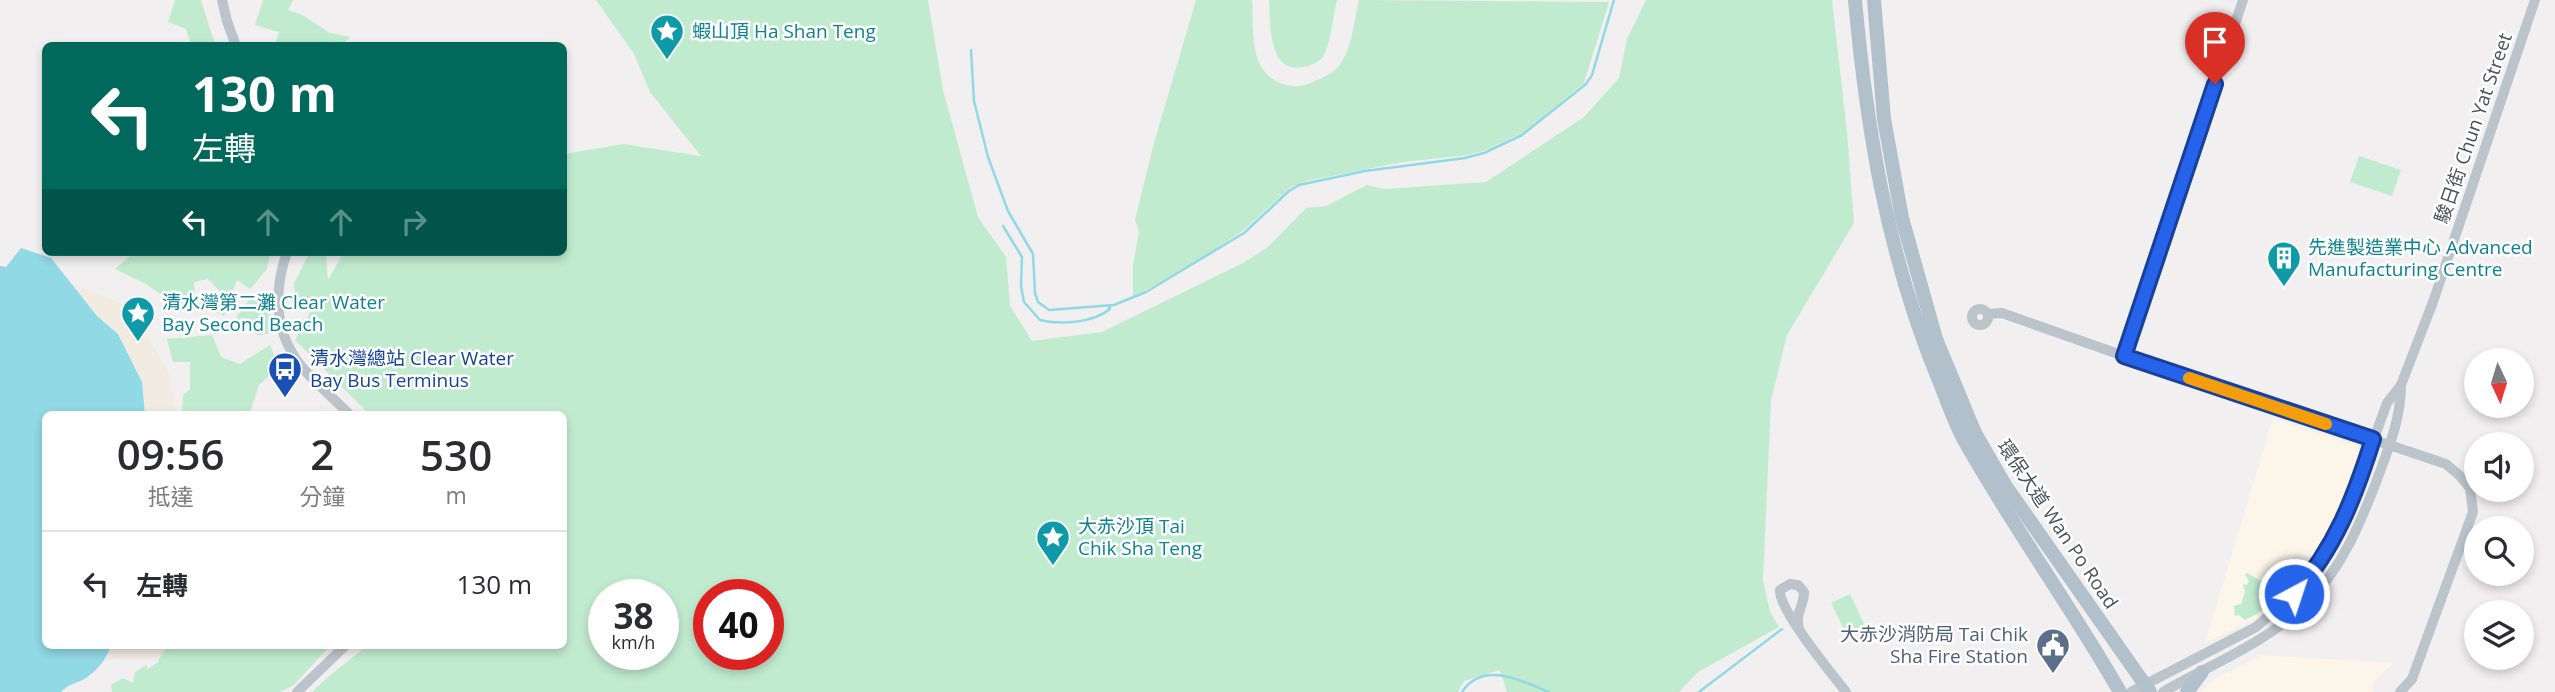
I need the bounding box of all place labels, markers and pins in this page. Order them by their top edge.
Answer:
place icon: 蝦山頂 Ha Shan Teng [648,12,686,61]
pin [2185,12.0,2245,84]
place label: 蝦山頂 Ha Shan Teng [692,18,876,44]
place label: 先進製造業中心 Advanced Manufacturing Centre [2308,234,2533,282]
building icon: 先進製造業中心 Advanced Manufacturing Centre [2265,239,2303,288]
place label: 清水灣第二灘 Clear Water Bay Second Beach [162,289,385,337]
place icon: 清水灣第二灘 Clear Water Bay Second Beach [119,294,157,343]
place label: 清水灣總站 Clear Water Bay Bus Terminus [310,345,514,393]
bus stop icon: 清水灣總站 Clear Water Bay Bus Terminus [266,350,304,399]
place label: 大赤沙頂 Tai Chik Sha Teng [1078,513,1202,561]
place icon: 大赤沙頂 Tai Chik Sha Teng [1034,518,1072,567]
place label: 大赤沙消防局 Tai Chik Sha Fire Station [1840,621,2028,669]
public building icon: 大赤沙消防局 Tai Chik Sha Fire Station [2034,626,2072,675]

